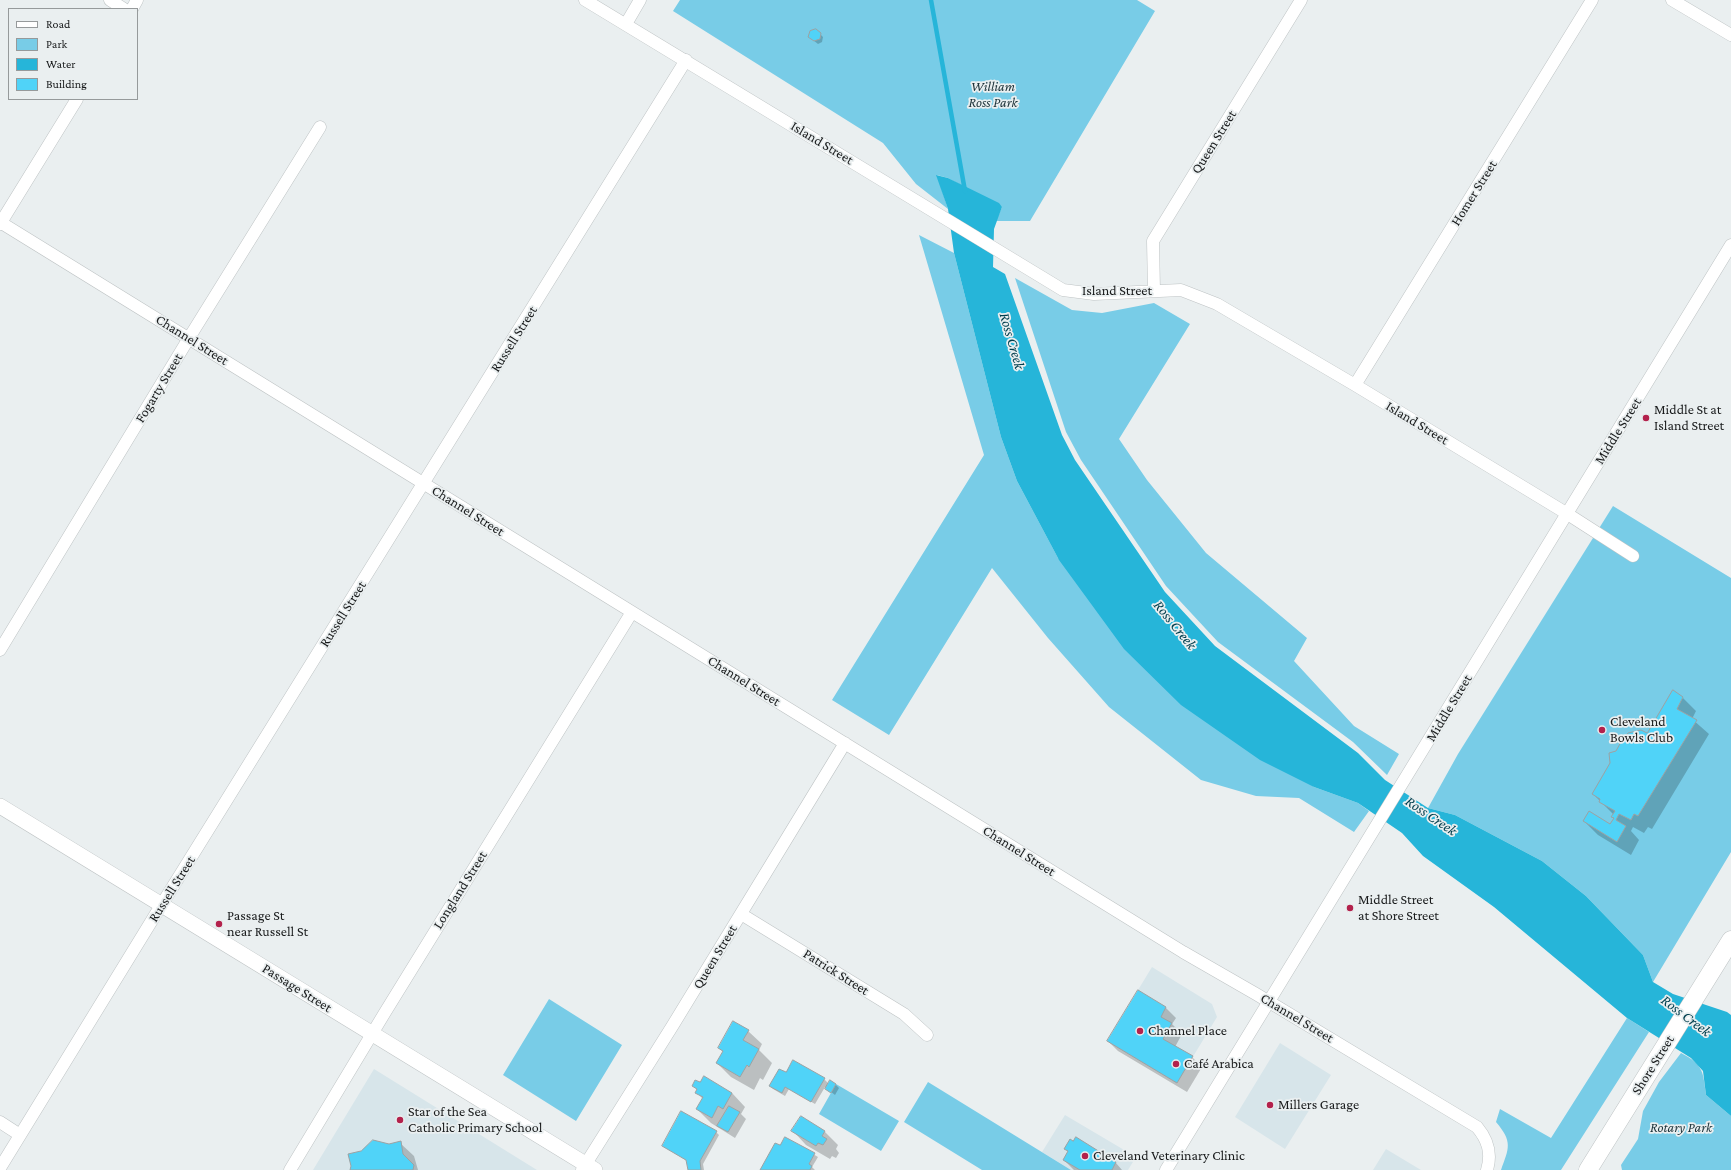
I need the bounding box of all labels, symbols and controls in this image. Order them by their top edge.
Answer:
legend [8,8,138,100]
text: Road [46,17,70,31]
text: Park [46,37,67,51]
text: Water [46,57,75,71]
text: Building [46,77,87,91]
park label: William Ross Park [968,79,1018,112]
street label: Queen Street [1188,107,1240,177]
street label: Island Street [788,118,856,168]
street label: Homer Street [1447,157,1501,229]
street label: Island Street [1082,283,1152,299]
street label: Russell Street [487,303,541,375]
water label: Ross Creek [995,310,1029,372]
street label: Channel Street [153,311,231,369]
street label: Fogarty Street [132,350,186,426]
street label: Middle Street [1591,395,1645,467]
street label: Island Street [1383,398,1451,448]
place label: Middle St at Island Street [1654,402,1724,434]
marker: Middle St at Island Street [1641,413,1651,423]
street label: Channel Street [429,482,507,540]
street label: Russell Street [316,578,370,650]
water label: Ross Creek [1150,597,1200,653]
street label: Channel Street [705,652,783,710]
street label: Middle Street [1422,671,1476,745]
place label: Cleveland Bowls Club [1610,714,1673,746]
marker: Cleveland Bowls Club [1597,725,1607,735]
water label: Ross Creek [1402,792,1460,840]
street label: Channel Street [980,822,1058,880]
street label: Longland Street [429,848,491,932]
street label: Russell Street [145,853,199,925]
place label: Middle Street at Shore Street [1358,892,1439,924]
marker: Middle Street at Shore Street [1345,903,1355,913]
place label: Passage St near Russell St [227,908,308,940]
marker: Passage St near Russell St [214,919,224,929]
street label: Queen Street [689,922,741,992]
street label: Patrick Street [800,945,872,999]
street label: Passage Street [259,960,335,1016]
street label: Channel Street [1257,990,1337,1046]
water label: Ross Creek [1657,991,1715,1041]
place label: Channel Place [1148,1023,1227,1039]
marker: Channel Place [1135,1026,1145,1036]
street label: Shore Street [1628,1032,1678,1098]
place label: Café Arabica [1184,1056,1254,1072]
marker: Café Arabica [1171,1059,1181,1069]
place label: Millers Garage [1278,1097,1359,1113]
marker: Millers Garage [1265,1100,1275,1110]
place label: Star of the Sea Catholic Primary School [408,1104,542,1136]
marker: Star of the Sea Catholic Primary School [395,1115,405,1125]
park label: Rotary Park [1650,1120,1712,1136]
place label: Cleveland Veterinary Clinic [1093,1148,1245,1164]
marker: Cleveland Veterinary Clinic [1080,1151,1090,1161]

